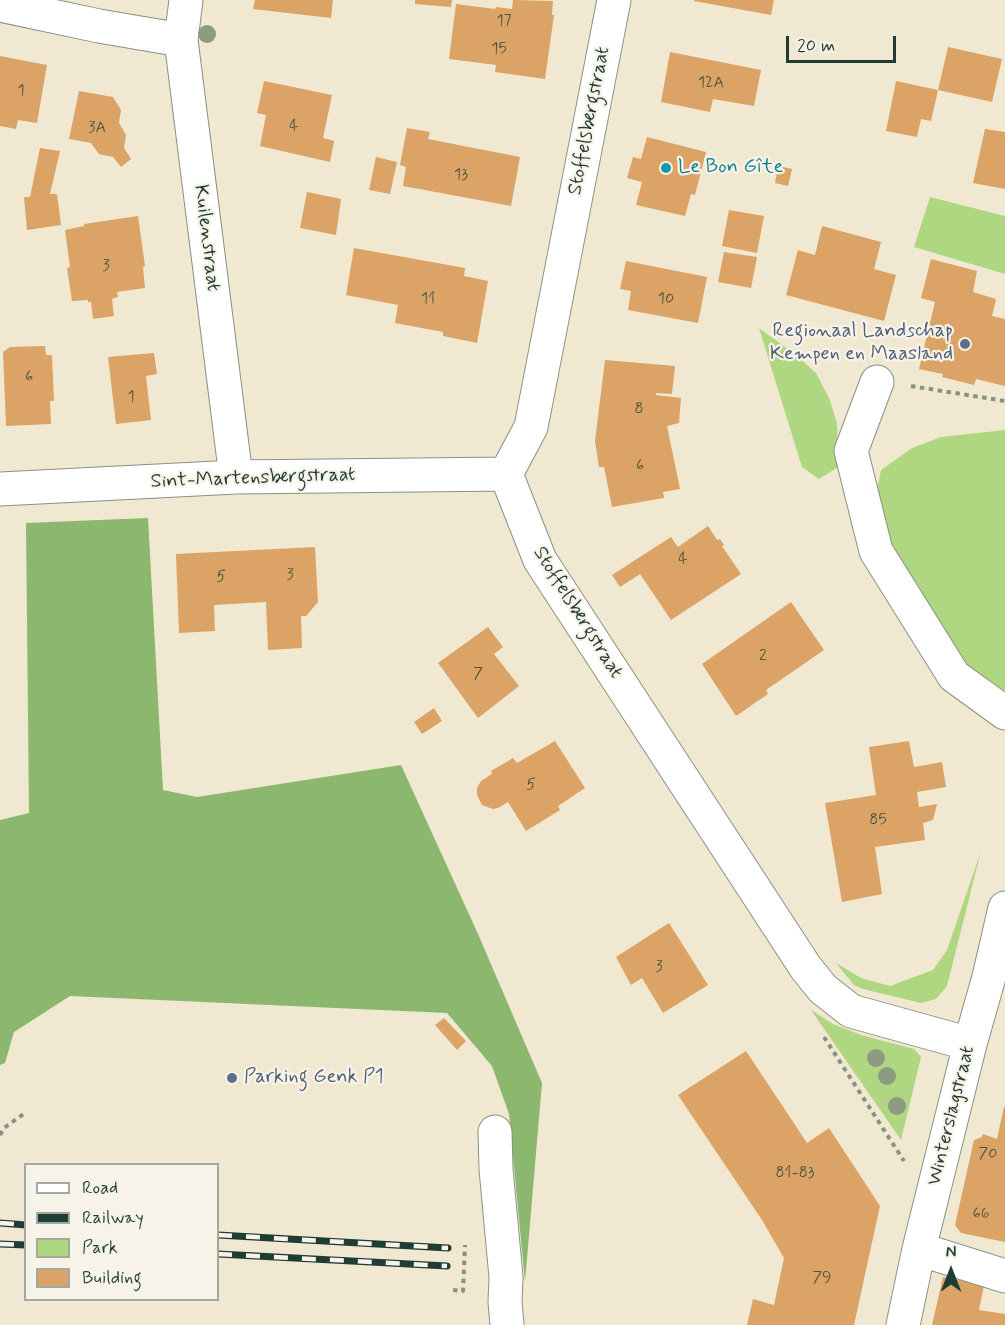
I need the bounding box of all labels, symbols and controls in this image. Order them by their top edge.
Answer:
house number: 17 [496,12,512,32]
scale bar [789,24,898,62]
text: 20 m [797,34,835,58]
house number: 15 [491,40,507,60]
street label: Stoffelsbergstraat [564,45,616,197]
house number: 12A [698,74,724,94]
house number: 1 [17,82,25,102]
house number: 4 [289,117,299,137]
house number: 3A [88,119,106,139]
place label: Le Bon Gîte [678,156,783,180]
marker: Le Bon Gîte [659,161,673,175]
house number: 13 [454,166,468,186]
street label: Kuilenstraat [188,183,224,293]
house number: 3 [102,257,110,277]
house number: 11 [421,290,435,310]
house number: 10 [658,290,674,310]
place label: Regionaal Landschap Kempen en Maasland [770,320,953,367]
marker: Regionaal Landschap Kempen en Maasland [958,337,972,351]
house number: 6 [25,368,33,388]
house number: 1 [127,388,135,408]
house number: 8 [634,400,644,420]
house number: 6 [636,457,644,477]
street label: Sint-Martensbergstraat [150,463,356,495]
street label: Stoffelsbergstraat [527,543,627,683]
house number: 4 [678,550,688,570]
house number: 3 [286,566,294,586]
house number: 5 [216,568,226,588]
house number: 2 [759,647,767,667]
house number: 7 [473,665,483,685]
house number: 5 [526,776,536,796]
house number: 85 [869,811,887,831]
house number: 3 [655,958,663,978]
street label: Winterslagstraat [923,1044,981,1188]
place label: Parking Genk P1 [244,1066,384,1090]
marker: Parking Genk P1 [225,1071,239,1085]
house number: 70 [979,1145,997,1165]
legend [24,1163,219,1301]
house number: 81-83 [776,1164,814,1184]
text: Road [82,1176,118,1200]
house number: 66 [972,1205,990,1225]
text: Railway [82,1206,144,1230]
text: Park [82,1236,118,1260]
north arrow [921,1241,981,1301]
text: N [946,1242,956,1263]
text: Building [82,1266,142,1290]
house number: 79 [812,1269,832,1289]

